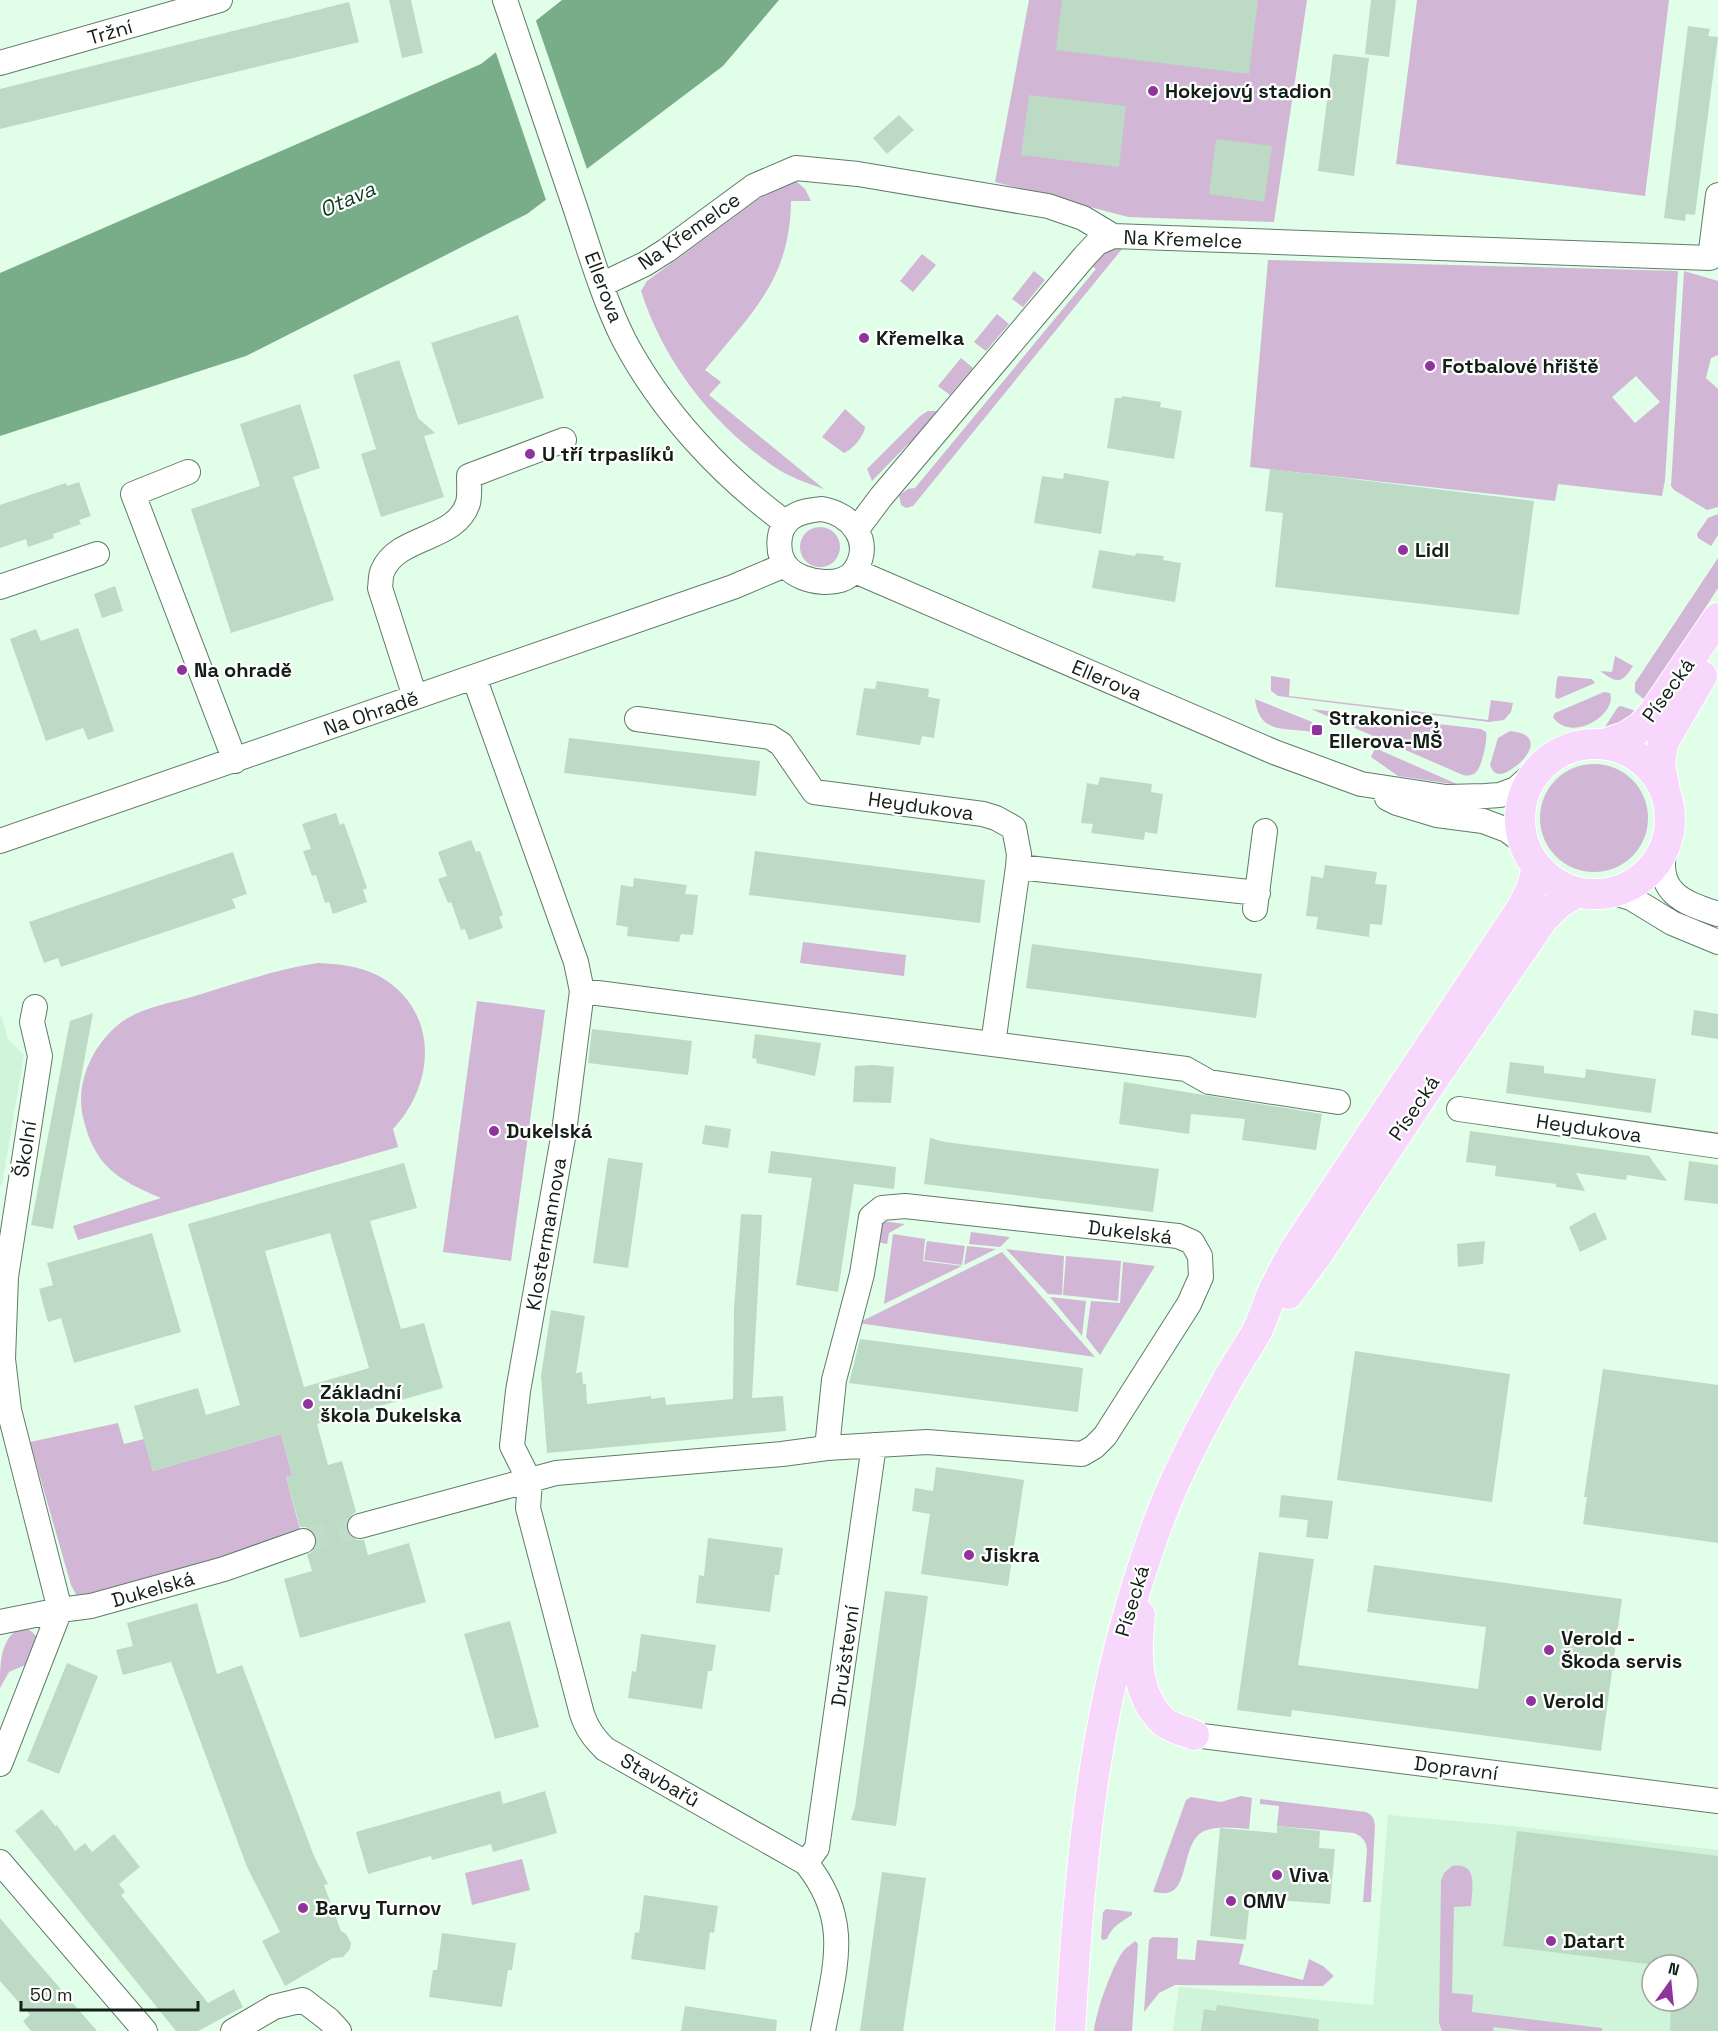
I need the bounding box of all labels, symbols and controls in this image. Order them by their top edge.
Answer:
street label: Tržní [85,13,135,51]
place label: Hokejový stadion [1165,78,1332,104]
marker: Hokejový stadion [1146,84,1160,98]
water label: Otava [315,174,380,223]
street label: Na Křemelce [633,186,745,276]
street label: Na Křemelce [1123,224,1243,254]
street label: Ellerova [579,248,629,326]
place label: Křemelka [876,325,965,351]
marker: Křemelka [857,331,871,345]
place label: Fotbalové hřiště [1442,353,1599,379]
marker: Fotbalové hřiště [1423,359,1437,373]
place label: U tří trpaslíků [542,441,674,467]
marker: U tří trpaslíků [523,447,537,461]
place label: Lidl [1415,537,1449,563]
marker: Lidl [1396,543,1410,557]
street label: Písecká [1636,653,1700,727]
street label: Ellerova [1068,654,1146,706]
place label: Na ohradě [194,657,292,683]
marker: Na ohradě [175,663,189,677]
street label: Na Ohradě [320,685,422,741]
place label: Strakonice, Ellerova-MŠ [1329,705,1442,754]
marker: Strakonice, Ellerova-MŠ [1310,723,1324,737]
street label: Heydukova [866,786,976,826]
street label: Písecká [1383,1070,1445,1146]
street label: Heydukova [1534,1108,1644,1148]
place label: Dukelská [506,1118,593,1144]
street label: Školní [8,1119,42,1179]
marker: Dukelská [487,1124,501,1138]
street label: Klostermannova [520,1155,572,1313]
street label: Dukelská [1086,1214,1174,1250]
place label: Základní škola Dukelska [320,1379,462,1428]
marker: Základní škola Dukelska [301,1397,315,1411]
place label: Jiskra [981,1542,1040,1568]
marker: Jiskra [962,1548,976,1562]
street label: Písecká [1109,1562,1155,1640]
street label: Dukelská [109,1565,197,1613]
street label: Družstevní [825,1604,865,1708]
place label: Verold - Škoda servis [1561,1625,1682,1674]
marker: Verold - Škoda servis [1542,1643,1556,1657]
place label: Verold [1543,1688,1604,1714]
marker: Verold [1524,1694,1538,1708]
street label: Stavbařů [616,1747,704,1813]
street label: Dopravní [1412,1750,1500,1786]
place label: Viva [1289,1862,1329,1888]
marker: Viva [1270,1868,1284,1882]
place label: OMV [1243,1888,1287,1914]
marker: OMV [1224,1894,1238,1908]
place label: Barvy Turnov [315,1895,441,1921]
marker: Barvy Turnov [296,1901,310,1915]
place label: Datart [1563,1928,1625,1954]
marker: Datart [1544,1934,1558,1948]
north arrow [1640,1953,1700,2013]
text: N [1666,1957,1682,1981]
scale bar [21,1974,198,2012]
text: 50 m [30,1983,72,2006]

